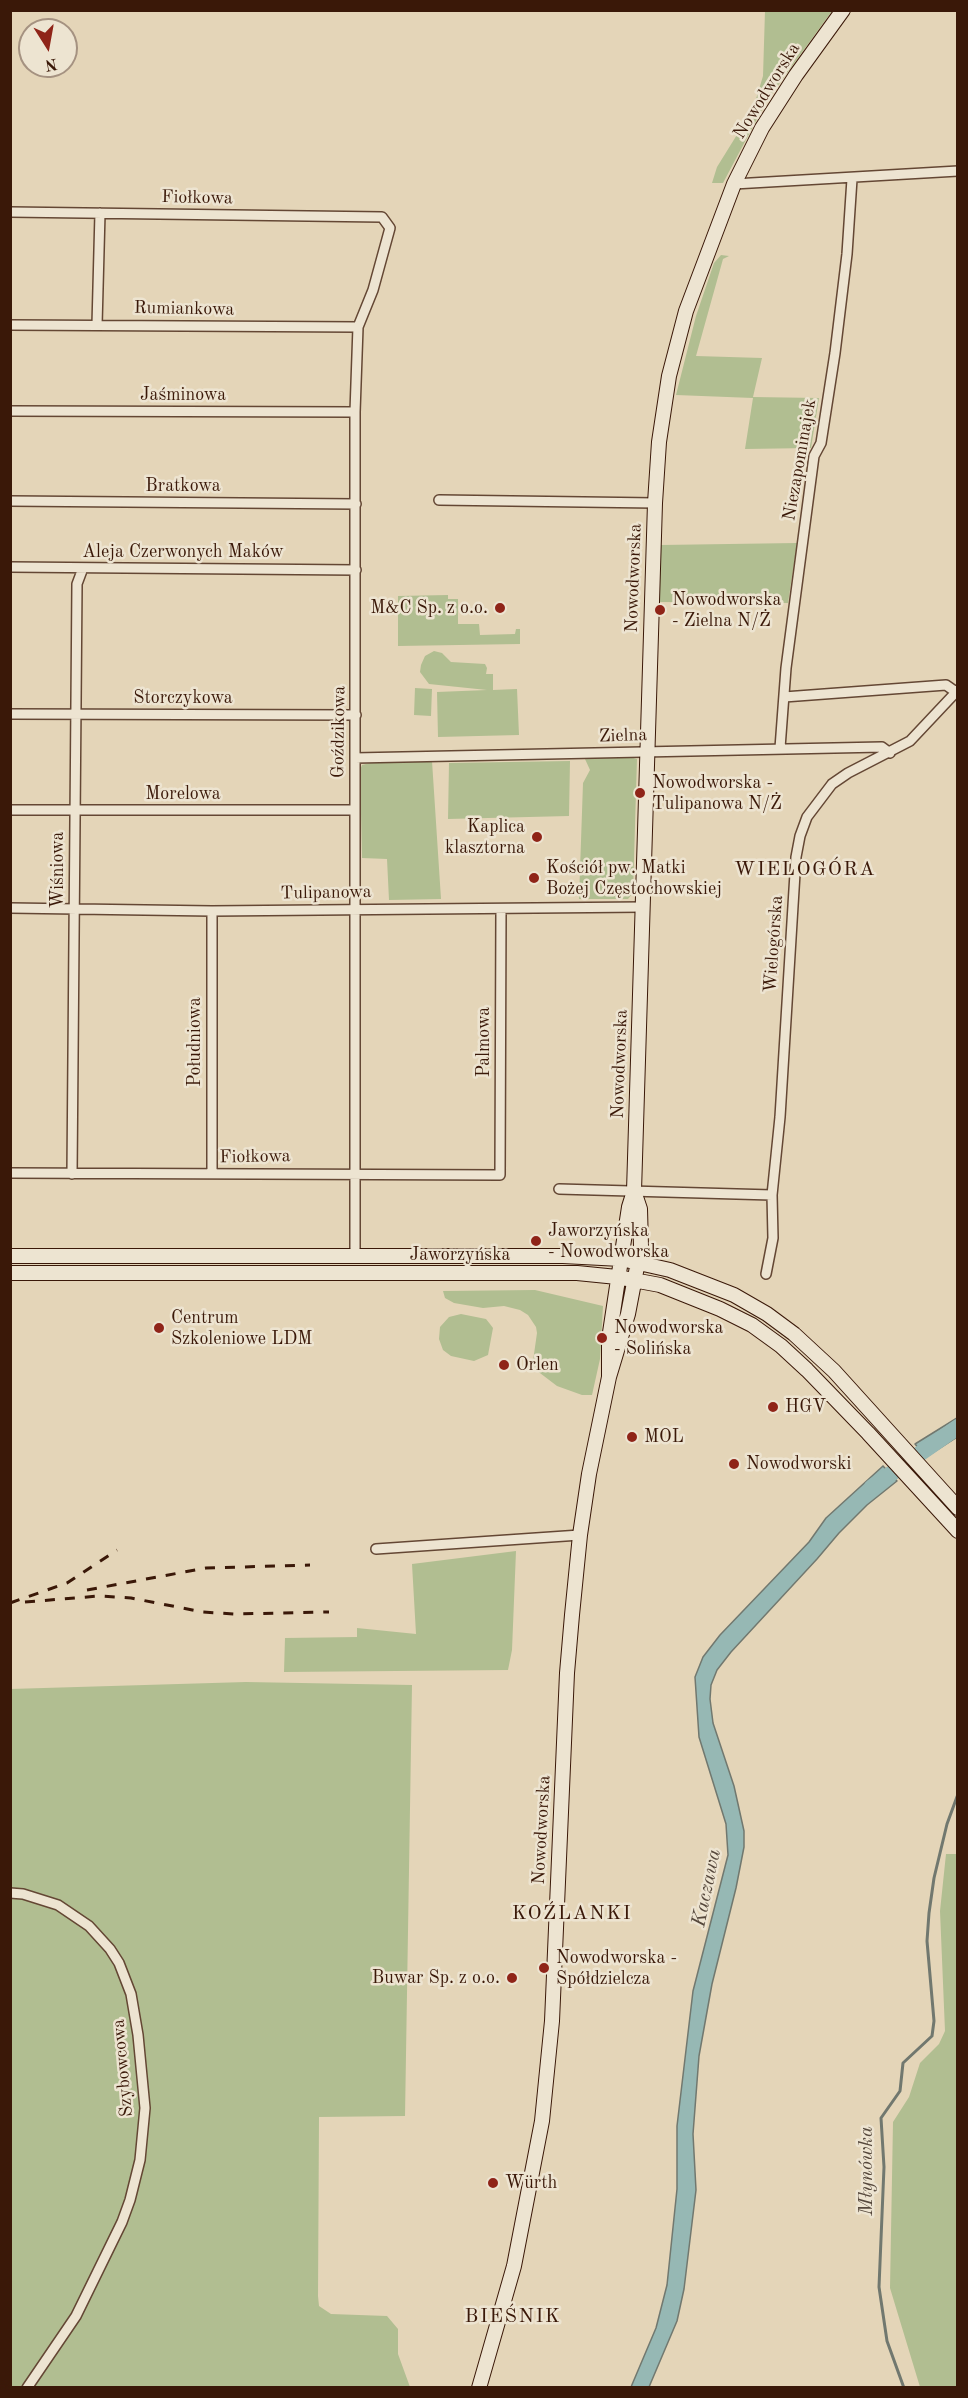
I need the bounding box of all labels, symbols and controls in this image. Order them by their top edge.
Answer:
north arrow [18,18,78,78]
street label: Nowodworska [729,39,805,143]
text: N [44,55,59,73]
street label: Fiołkowa [161,187,233,209]
street label: Rumiankowa [134,297,234,321]
street label: Jaśminowa [140,384,226,406]
street label: Niezapominajek [779,397,821,523]
street label: Bratkowa [145,475,221,497]
street label: Nowodworska [621,523,647,633]
street label: Aleja Czerwonych Maków [82,541,284,563]
place label: Nowodworska - Zielna N/Ż [672,589,781,632]
place label: M&C Sp. z o.o. [370,597,488,619]
marker: M&C Sp. z o.o. [493,601,507,615]
marker: Nowodworska - Zielna N/Ż [653,603,667,617]
street label: Goździkowa [327,686,351,778]
street label: Storczykowa [133,687,233,709]
street label: Zielna [598,724,648,748]
place label: Nowodworska - Tulipanowa N/Ż [652,772,782,814]
street label: Morelowa [145,783,221,805]
marker: Nowodworska - Tulipanowa N/Ż [633,786,647,800]
place label: Kaplica klasztorna [445,816,525,858]
marker: Kaplica klasztorna [530,830,544,844]
street label: Wiśniowa [47,832,69,908]
place label: Kościół pw. Matki Bożej Częstochowskiej [546,857,722,900]
district label: WIELOGÓRA [734,858,876,882]
marker: Kościół pw. Matki Bożej Częstochowskiej [527,871,541,885]
street label: Tulipanowa [280,881,372,905]
street label: Wielogórska [760,895,788,993]
street label: Południowa [184,997,206,1087]
street label: Palmowa [473,1007,495,1077]
street label: Nowodworska [607,1009,633,1119]
street label: Fiołkowa [219,1146,291,1168]
place label: Jaworzyńska - Nowodworska [548,1220,669,1262]
marker: Jaworzyńska - Nowodworska [529,1234,543,1248]
street label: Jaworzyńska [410,1244,510,1266]
place label: Centrum Szkoleniowe LDM [171,1307,312,1350]
place label: Nowodworska - Solińska [614,1317,723,1360]
marker: Centrum Szkoleniowe LDM [152,1321,166,1335]
marker: Nowodworska - Solińska [595,1331,609,1345]
place label: Orlen [516,1354,559,1376]
marker: Orlen [497,1358,511,1372]
place label: HGV [785,1396,826,1418]
marker: HGV [766,1400,780,1414]
place label: MOL [644,1426,684,1448]
marker: MOL [625,1430,639,1444]
place label: Nowodworski [746,1453,851,1475]
marker: Nowodworski [727,1457,741,1471]
street label: Nowodworska [528,1775,556,1885]
water label: Kaczawa [687,1847,727,1929]
district label: KOŹLANKI [512,1902,632,1926]
place label: Nowodworska - Spółdzielcza [556,1947,677,1990]
marker: Nowodworska - Spółdzielcza [537,1961,551,1975]
place label: Buwar Sp. z o.o. [372,1967,500,1989]
marker: Buwar Sp. z o.o. [505,1971,519,1985]
street label: Szybowcowa [108,2018,138,2118]
water label: Młynówka [855,2126,879,2216]
place label: Würth [505,2172,557,2194]
marker: Würth [486,2176,500,2190]
district label: BIEŚNIK [465,2305,561,2329]

